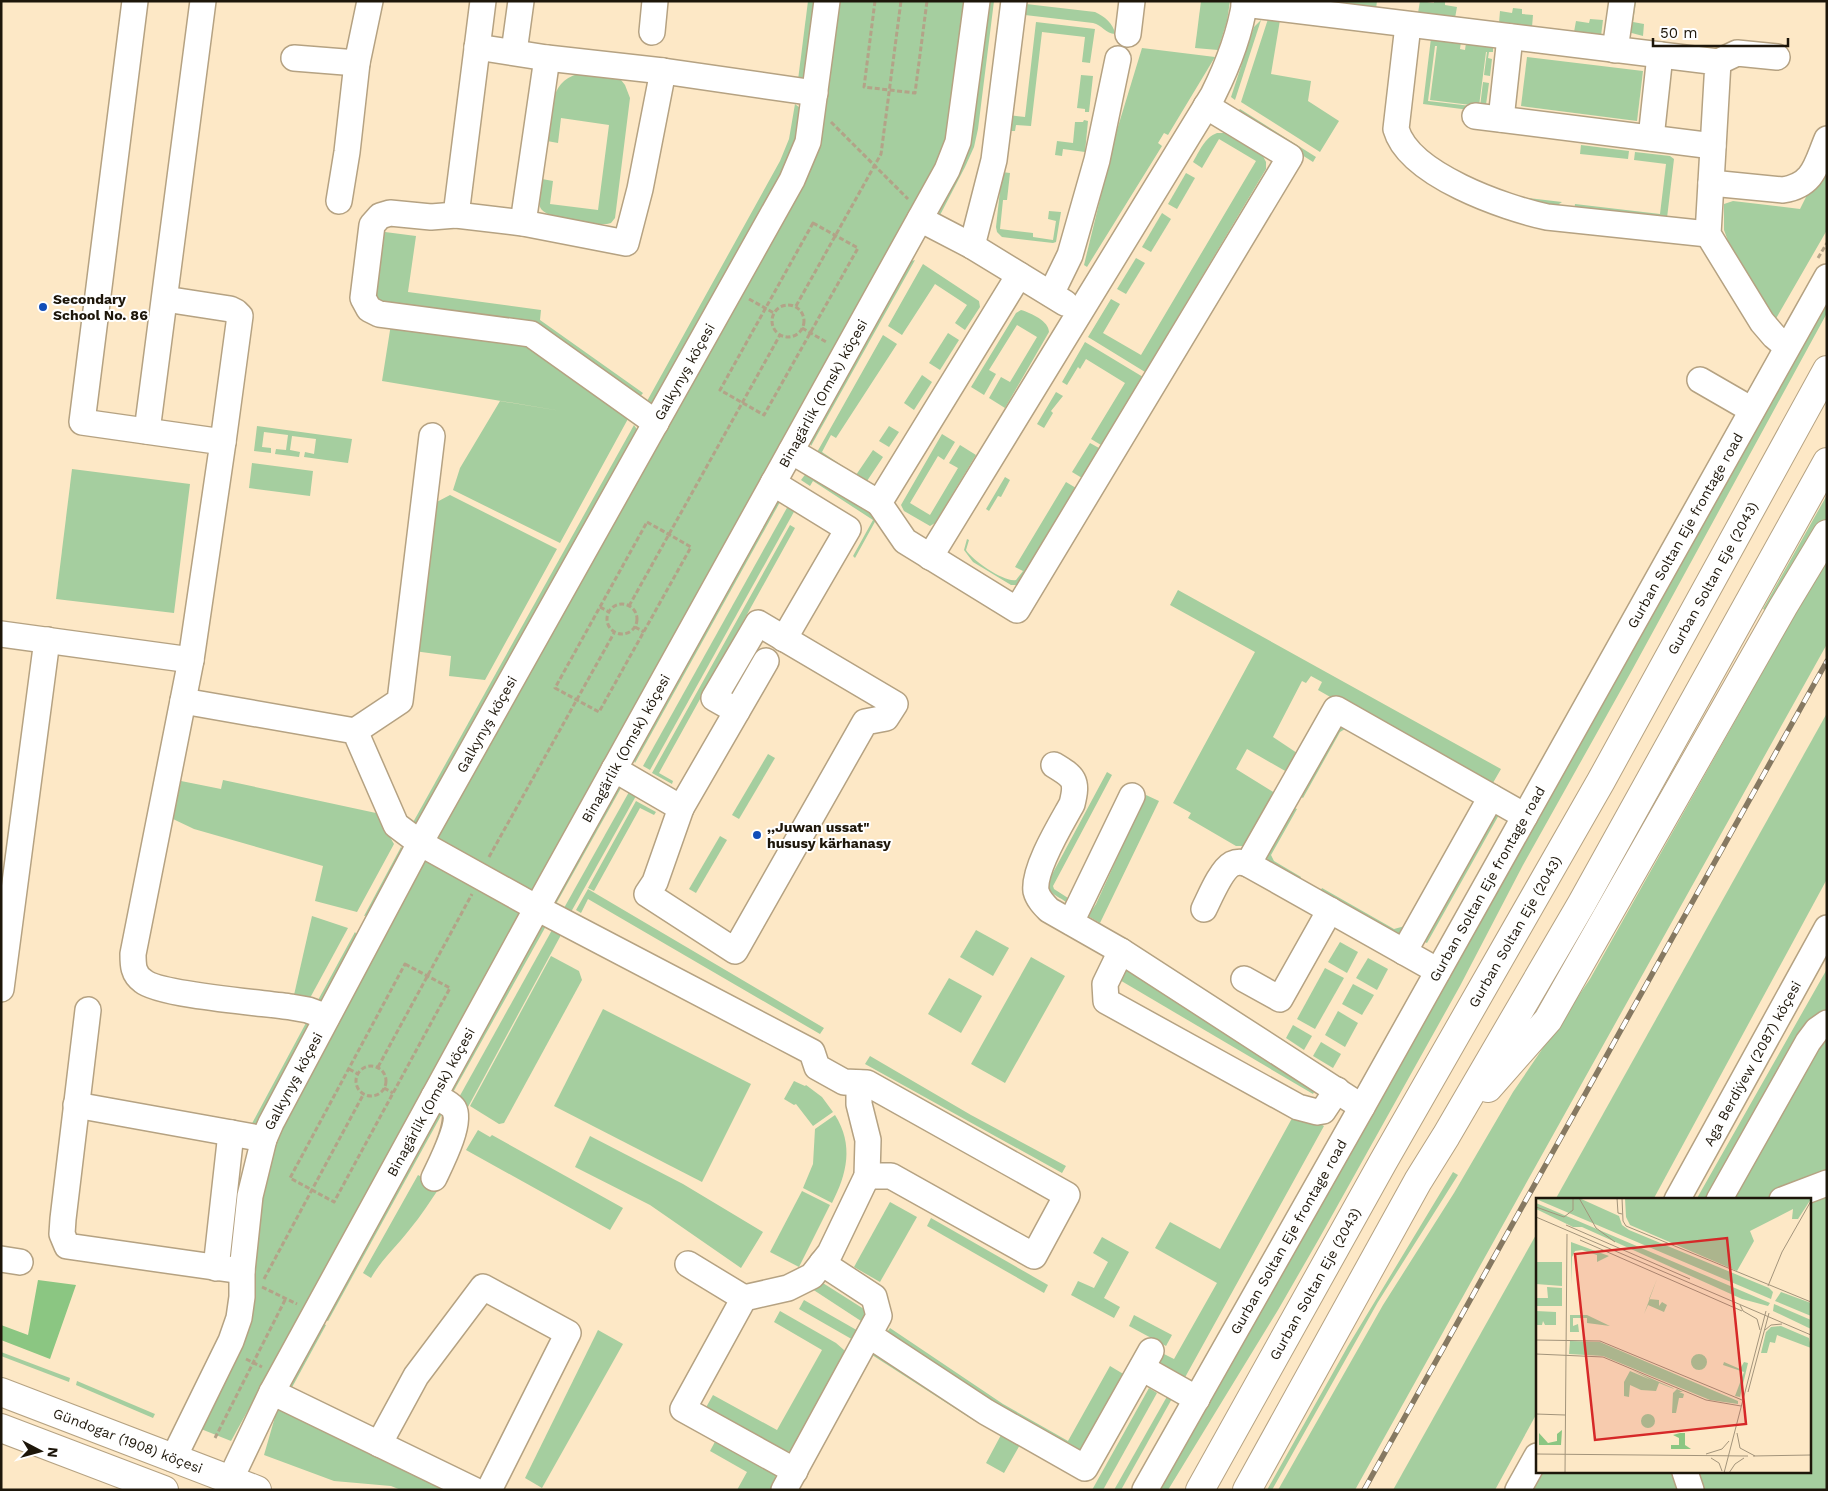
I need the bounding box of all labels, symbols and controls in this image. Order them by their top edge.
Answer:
scale bar [1653,15,1788,47]
text: 50 m [1660,24,1697,42]
place label: Secondary School No. 86 [53,291,148,323]
marker: Secondary School No. 86 [37,301,49,313]
street label: Binagärlik (Omsk) köçesi [775,316,870,470]
street label: Galkynyş köçesi [651,321,718,423]
street label: Gurban Soltan Eje frontage road [1624,430,1746,631]
street label: Gurban Soltan Eje (2043) [1664,499,1761,657]
street label: Binagärlik (Omsk) köçesi [578,671,673,825]
street label: Galkynyş köçesi [453,673,520,775]
street label: Gurban Soltan Eje frontage road [1426,783,1548,984]
place label: ,,Juwan ussat" hususy kärhanasy [767,819,891,851]
marker: ,,Juwan ussat" hususy kärhanasy [751,829,763,841]
street label: Gurban Soltan Eje (2043) [1465,853,1564,1010]
street label: Aga Berdiýew (2087) köçesi [1700,978,1804,1149]
street label: Binagärlik (Omsk) köçesi [384,1025,478,1179]
street label: Galkynyş köçesi [261,1030,326,1132]
street label: Gurban Soltan Eje frontage road [1227,1137,1350,1337]
inset map [1536,1198,1810,1474]
street label: Gurban Soltan Eje (2043) [1266,1205,1364,1363]
street label: Gündogar (1908) köçesi [51,1405,205,1476]
north arrow [15,1426,65,1476]
text: N [44,1446,61,1458]

